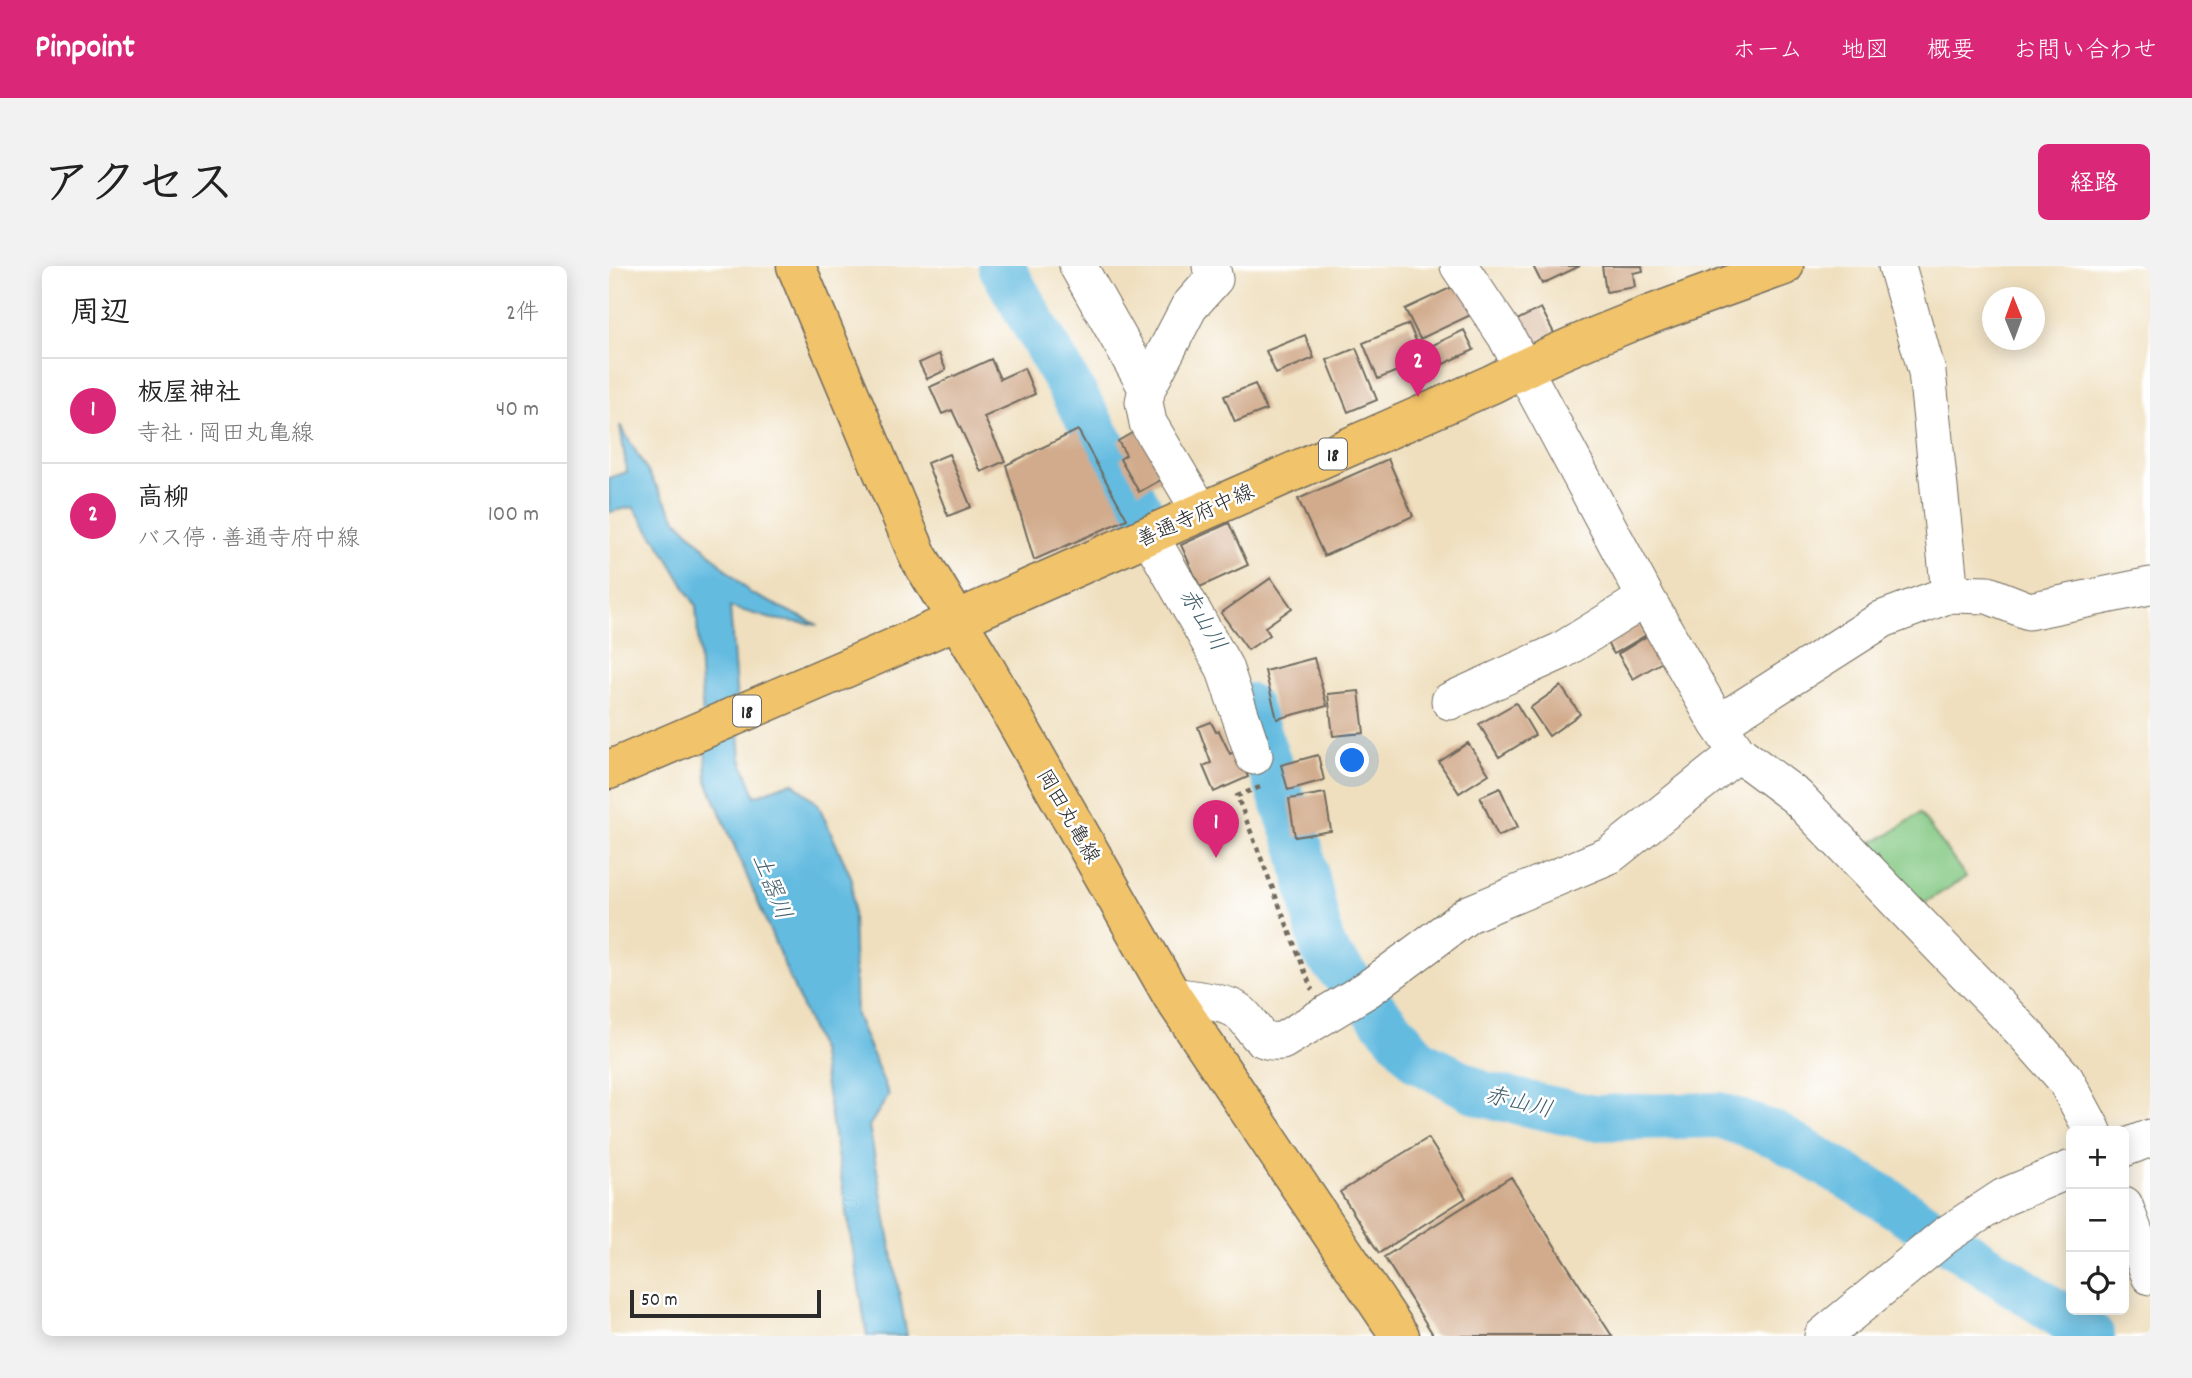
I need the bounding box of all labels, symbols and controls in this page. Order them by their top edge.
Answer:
text: Pinpoint [35,26,135,73]
text: ホーム [1732,35,1803,69]
text: 地図 [1841,35,1889,69]
text: 概要 [1927,35,1975,69]
text: お問い合わせ [2013,35,2157,69]
button: 経路 [2038,144,2150,220]
text: アクセス [42,153,235,223]
north arrow [1982,287,2045,350]
text: 周辺 [70,294,130,337]
text: 2件 [506,298,539,331]
pin: 2 [1395,339,1441,397]
text: 板屋神社 [137,376,241,413]
text: 1 [90,394,96,427]
text: 40 m [496,394,539,427]
text: 寺社 · 岡田丸亀線 [137,419,314,452]
road number: 18 [1319,438,1347,470]
street label: 善通寺府中線 [1133,478,1260,557]
text: 高柳 [137,481,189,518]
text: 2 [88,499,98,532]
text: 100 m [488,499,539,532]
text: バス停 · 善通寺府中線 [137,524,360,557]
water label: 赤山川 [1169,583,1233,659]
road number: 18 [733,696,761,726]
your location [1335,743,1369,777]
street label: 岡田丸亀線 [1027,765,1106,870]
pin: 1 [1193,800,1239,858]
water label: 土器川 [742,849,798,925]
water label: 赤山川 [1481,1080,1556,1129]
map controls [2066,1126,2129,1315]
button: + [2066,1126,2129,1189]
button: − [2066,1189,2129,1252]
button: locate [2066,1252,2129,1315]
scale bar [630,1287,821,1319]
text: 50 m [641,1288,678,1315]

